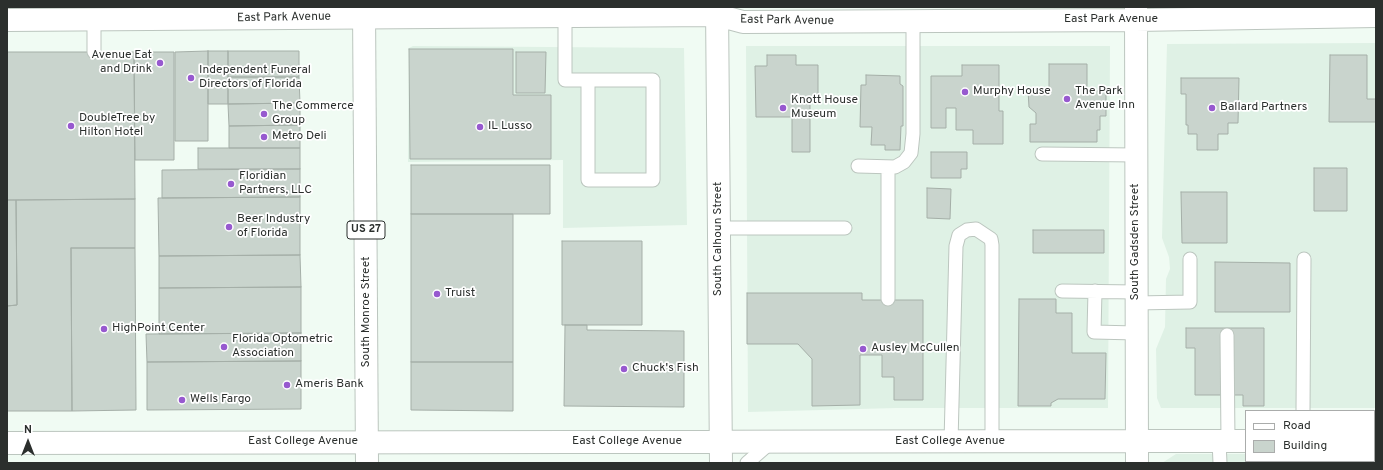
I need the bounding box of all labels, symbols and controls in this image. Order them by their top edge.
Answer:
street label: East Park Avenue [237,10,331,26]
street label: East Park Avenue [740,13,834,29]
street label: East Park Avenue [1064,13,1158,27]
place label: Avenue Eat and Drink [91,49,152,77]
marker: Avenue Eat and Drink [155,58,165,68]
place label: Independent Funeral Directors of Florida [199,64,311,92]
marker: Independent Funeral Directors of Florida [186,73,196,83]
place label: Murphy House [973,85,1051,99]
place label: The Park Avenue Inn [1075,85,1135,113]
marker: Murphy House [960,87,970,97]
place label: Knott House Museum [791,94,858,122]
marker: The Park Avenue Inn [1062,94,1072,104]
place label: The Commerce Group [272,100,354,128]
place label: Ballard Partners [1220,101,1307,115]
marker: Knott House Museum [778,103,788,113]
marker: Ballard Partners [1207,103,1217,113]
marker: The Commerce Group [259,109,269,119]
place label: DoubleTree by Hilton Hotel [79,112,155,140]
place label: IL Lusso [488,120,532,134]
marker: DoubleTree by Hilton Hotel [66,121,76,131]
marker: IL Lusso [475,122,485,132]
place label: Metro Deli [272,130,327,144]
marker: Metro Deli [259,132,269,142]
place label: Floridian Partners, LLC [239,170,312,198]
marker: Floridian Partners, LLC [226,179,236,189]
street label: South Calhoun Street [712,182,726,296]
street label: South Gadsden Street [1129,183,1143,301]
place label: Beer Industry of Florida [237,213,310,241]
road number: US 27 [347,221,385,239]
marker: Beer Industry of Florida [224,222,234,232]
street label: South Monroe Street [360,256,374,368]
place label: Truist [445,287,475,301]
marker: Truist [432,289,442,299]
place label: HighPoint Center [112,322,205,336]
marker: HighPoint Center [99,324,109,334]
place label: Florida Optometric Association [232,333,333,361]
marker: Florida Optometric Association [219,342,229,352]
place label: Ausley McCullen [871,342,960,356]
marker: Ausley McCullen [858,344,868,354]
place label: Chuck's Fish [632,362,699,376]
marker: Chuck's Fish [619,364,629,374]
place label: Ameris Bank [295,378,364,392]
marker: Ameris Bank [282,380,292,390]
place label: Wells Fargo [190,393,251,407]
marker: Wells Fargo [177,395,187,405]
legend [1245,410,1375,462]
text: Road [1283,418,1311,434]
north arrow [8,422,48,462]
text: N [24,423,32,437]
street label: East College Avenue [248,435,358,449]
street label: East College Avenue [572,435,682,449]
street label: East College Avenue [895,435,1005,449]
text: Building [1283,438,1327,454]

